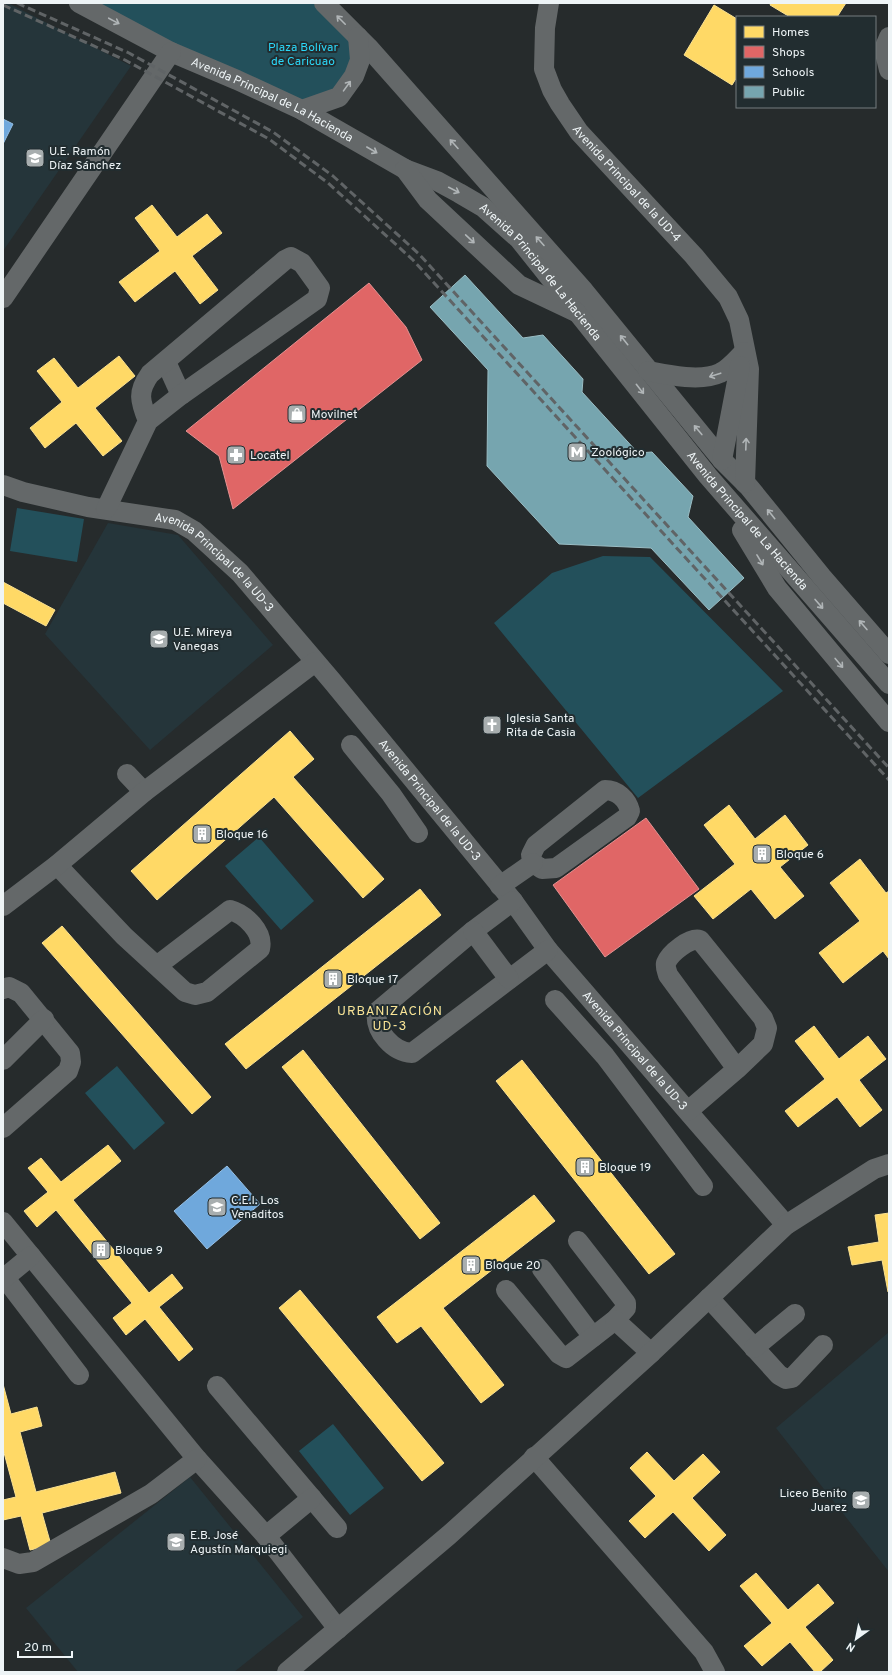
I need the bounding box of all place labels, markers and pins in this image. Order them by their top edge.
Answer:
place label: U.E. Ramón Díaz Sánchez [49,144,121,174]
school or university icon: U.E. Ramón Díaz Sánchez [24,147,46,169]
shop icon: Movilnet [286,403,308,425]
place label: Movilnet [311,407,357,423]
metro station icon: Zoológico [566,441,588,463]
pharmacy icon: Locatel [225,444,247,466]
place label: Zoológico [591,445,645,461]
place label: Locatel [250,448,290,464]
place label: U.E. Mireya Vanegas [173,625,232,655]
school or university icon: U.E. Mireya Vanegas [148,628,170,650]
place label: Iglesia Santa Rita de Casia [506,711,576,741]
church icon: Iglesia Santa Rita de Casia [481,714,503,736]
building icon: Bloque 16 [191,823,213,845]
place label: Bloque 16 [216,827,268,843]
building icon: Bloque 6 [751,843,773,865]
place label: Bloque 6 [776,847,824,863]
building icon: Bloque 17 [322,968,344,990]
place label: Bloque 17 [347,972,398,988]
building icon: Bloque 19 [574,1156,596,1178]
place label: Bloque 19 [599,1160,651,1176]
place label: C.E.I. Los Venaditos [231,1193,284,1223]
school or university icon: C.E.I. Los Venaditos [206,1196,228,1218]
building icon: Bloque 9 [90,1239,112,1261]
place label: Bloque 9 [115,1243,163,1259]
building icon: Bloque 20 [460,1254,482,1276]
place label: Bloque 20 [485,1258,541,1274]
place label: Liceo Benito Juarez [779,1486,847,1516]
school or university icon: Liceo Benito Juarez [850,1489,872,1511]
place label: E.B. José Agustín Marquiegi [190,1528,287,1558]
school or university icon: E.B. José Agustín Marquiegi [165,1531,187,1553]

